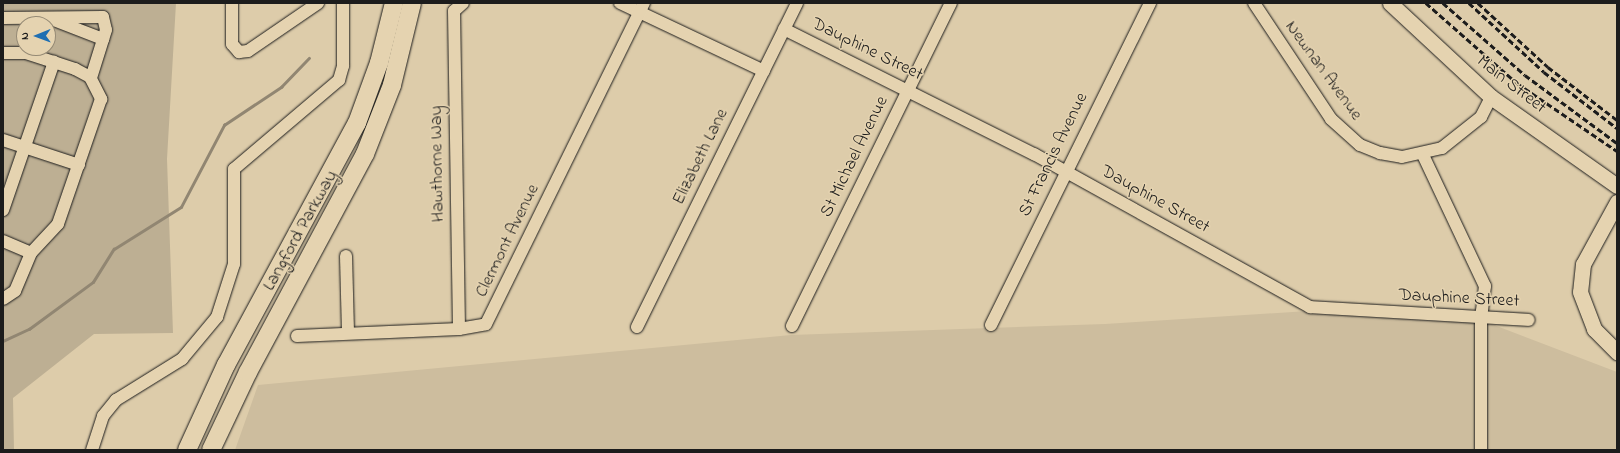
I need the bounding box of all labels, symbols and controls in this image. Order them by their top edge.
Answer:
street label: Dauphine Street [808,14,926,86]
north arrow [16,16,56,56]
street label: Newnan Avenue [1280,17,1366,125]
text: N [17,32,33,40]
street label: Main Street [1472,51,1550,119]
street label: St Francis Avenue [1015,89,1093,221]
street label: St Michael Avenue [816,93,894,221]
street label: Elizabeth Lane [668,105,734,209]
street label: Hawthorne Way [426,106,450,222]
street label: Dauphine Street [1097,161,1213,239]
street label: Langford Parkway [259,167,343,295]
street label: Clermont Avenue [471,181,545,301]
street label: Dauphine Street [1398,285,1520,313]

